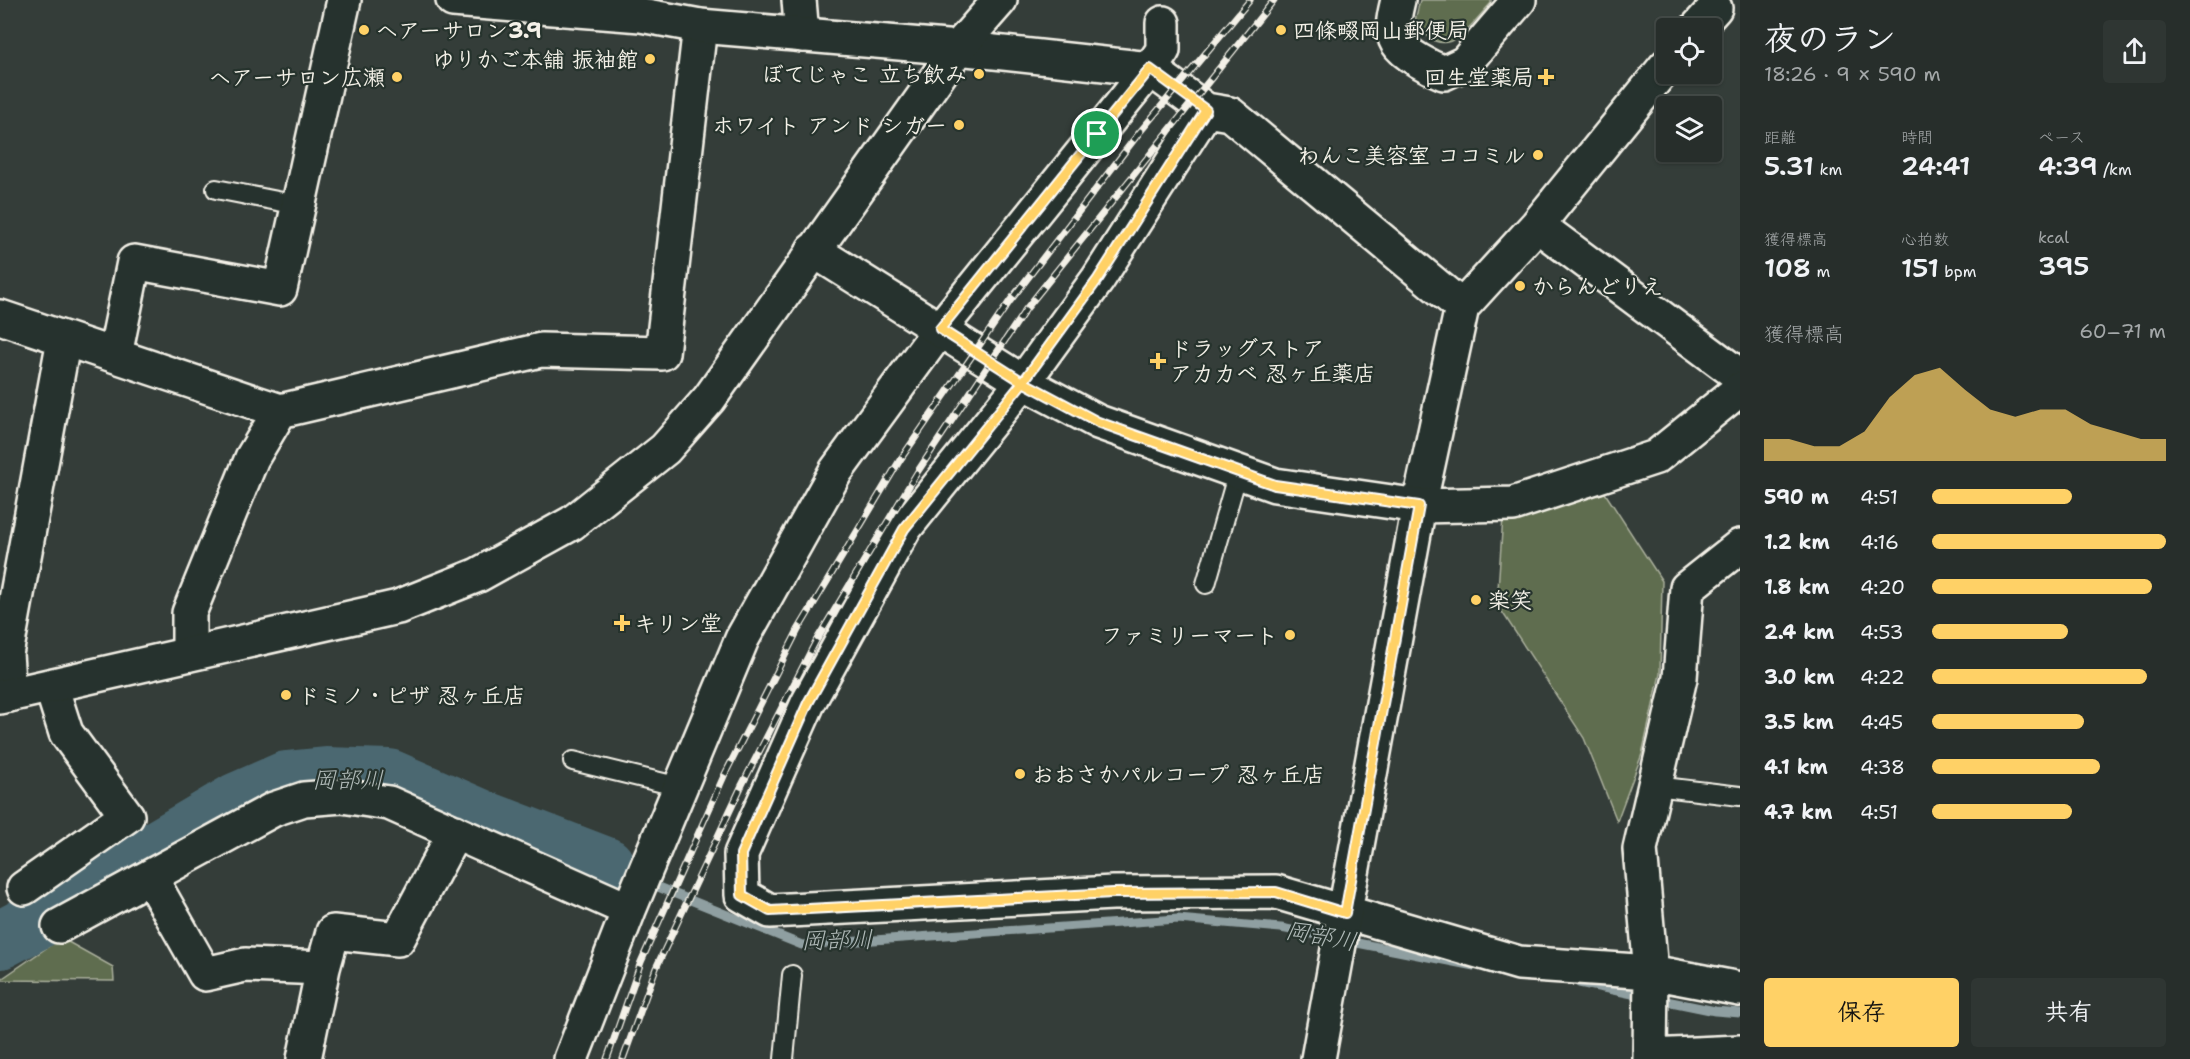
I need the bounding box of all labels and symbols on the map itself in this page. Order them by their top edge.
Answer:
place label: ヘアーサロン3.9 [376,16,542,45]
place label: 四條畷岡山郵便局 [1293,16,1469,45]
marker: ヘアーサロン3.9 [357,23,371,37]
marker: 四條畷岡山郵便局 [1274,23,1288,37]
place label: ゆりかご本舗 振袖館 [432,45,638,74]
marker: ゆりかご本舗 振袖館 [643,52,657,66]
place label: ぼてじゃこ 立ち飲み [761,60,967,89]
place label: ヘアーサロン広瀬 [209,63,385,92]
place label: 回生堂薬局 [1424,63,1534,92]
marker: ぼてじゃこ 立ち飲み [972,67,986,81]
marker: ヘアーサロン広瀬 [390,70,404,84]
marker: 回生堂薬局 [1539,70,1553,84]
pin [1071,108,1122,159]
place label: ホワイト アンド シガー [712,111,947,140]
marker: ホワイト アンド シガー [952,118,966,132]
place label: わんこ美容室 ココミル [1298,141,1526,170]
marker: わんこ美容室 ココミル [1531,148,1545,162]
place label: からんどりえ [1532,272,1664,301]
marker: からんどりえ [1513,279,1527,293]
place label: ドラッグストア アカカベ 忍ヶ丘薬店 [1170,334,1376,388]
marker: ドラッグストア アカカベ 忍ヶ丘薬店 [1151,354,1165,368]
place label: 楽笑 [1488,586,1532,615]
marker: 楽笑 [1469,593,1483,607]
place label: キリン堂 [634,609,722,638]
marker: キリン堂 [615,616,629,630]
place label: ファミリーマート [1101,621,1278,650]
marker: ファミリーマート [1283,628,1297,642]
place label: ドミノ・ピザ 忍ヶ丘店 [298,681,526,710]
marker: ドミノ・ピザ 忍ヶ丘店 [279,688,293,702]
place label: おおさかパルコープ 忍ヶ丘店 [1032,760,1325,789]
water label: 岡部川 [312,764,384,796]
marker: おおさかパルコープ 忍ヶ丘店 [1013,767,1027,781]
water label: 岡部川 [1283,914,1359,958]
water label: 岡部川 [801,923,873,957]

